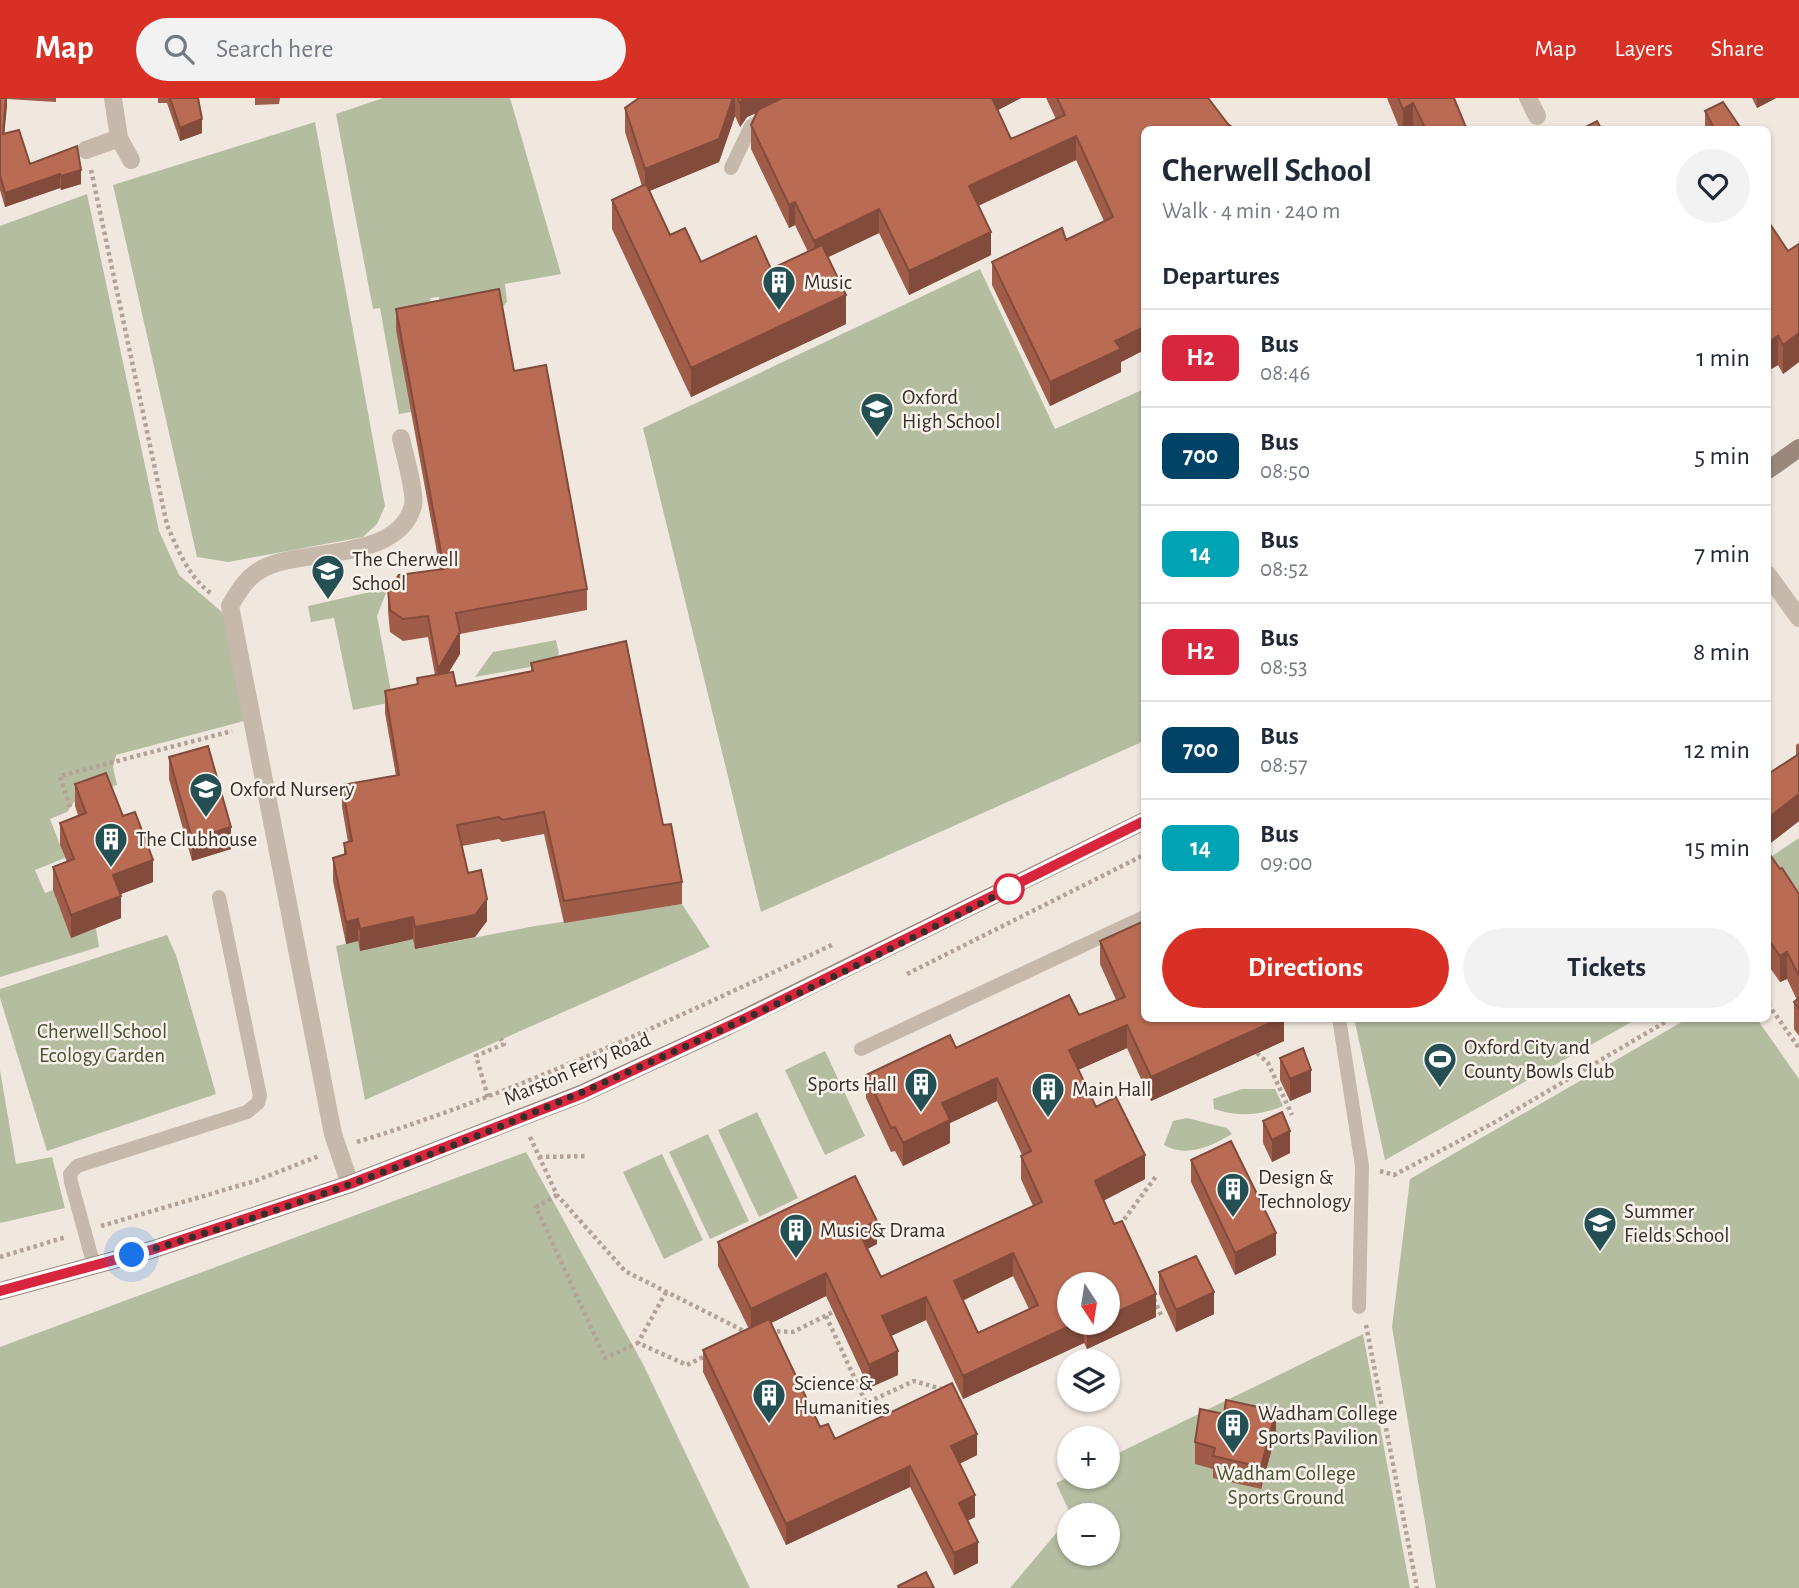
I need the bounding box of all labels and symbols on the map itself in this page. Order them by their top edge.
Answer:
building icon: Music [760,263,798,312]
place label: Music [804,272,852,293]
place label: Oxford High School [902,387,1000,432]
school or university icon: Oxford High School [858,390,896,439]
place label: The Cherwell School [352,549,459,594]
school or university icon: The Cherwell School [309,552,347,601]
school or university icon: Oxford Nursery [187,770,225,819]
place label: Oxford Nursery [230,779,355,800]
building icon: The Clubhouse [92,820,130,869]
place label: The Clubhouse [136,829,257,850]
unlabelled marker [994,874,1024,904]
park label: Cherwell School Ecology Garden [37,1021,167,1066]
street label: Marston Ferry Road [501,1029,654,1109]
place label: Oxford City and County Bowls Club [1464,1037,1615,1082]
sports icon: Oxford City and County Bowls Club [1421,1040,1459,1089]
building icon: Sports Hall [902,1065,940,1114]
building icon: Main Hall [1029,1070,1067,1119]
place label: Sports Hall [808,1074,897,1095]
place label: Main Hall [1072,1079,1151,1100]
place label: Design & Technology [1258,1167,1351,1212]
building icon: Design & Technology [1214,1170,1252,1219]
place label: Summer Fields School [1624,1201,1729,1246]
school or university icon: Summer Fields School [1581,1204,1619,1253]
building icon: Music & Drama [777,1211,815,1260]
place label: Music & Drama [820,1220,946,1241]
your location [114,1237,149,1272]
north arrow [1057,1272,1120,1335]
place label: Science & Humanities [794,1373,890,1418]
building icon: Science & Humanities [750,1376,788,1425]
place label: Wadham College Sports Pavilion [1258,1403,1397,1448]
building icon: Wadham College Sports Pavilion [1214,1406,1252,1455]
park label: Wadham College Sports Ground [1216,1463,1356,1508]

